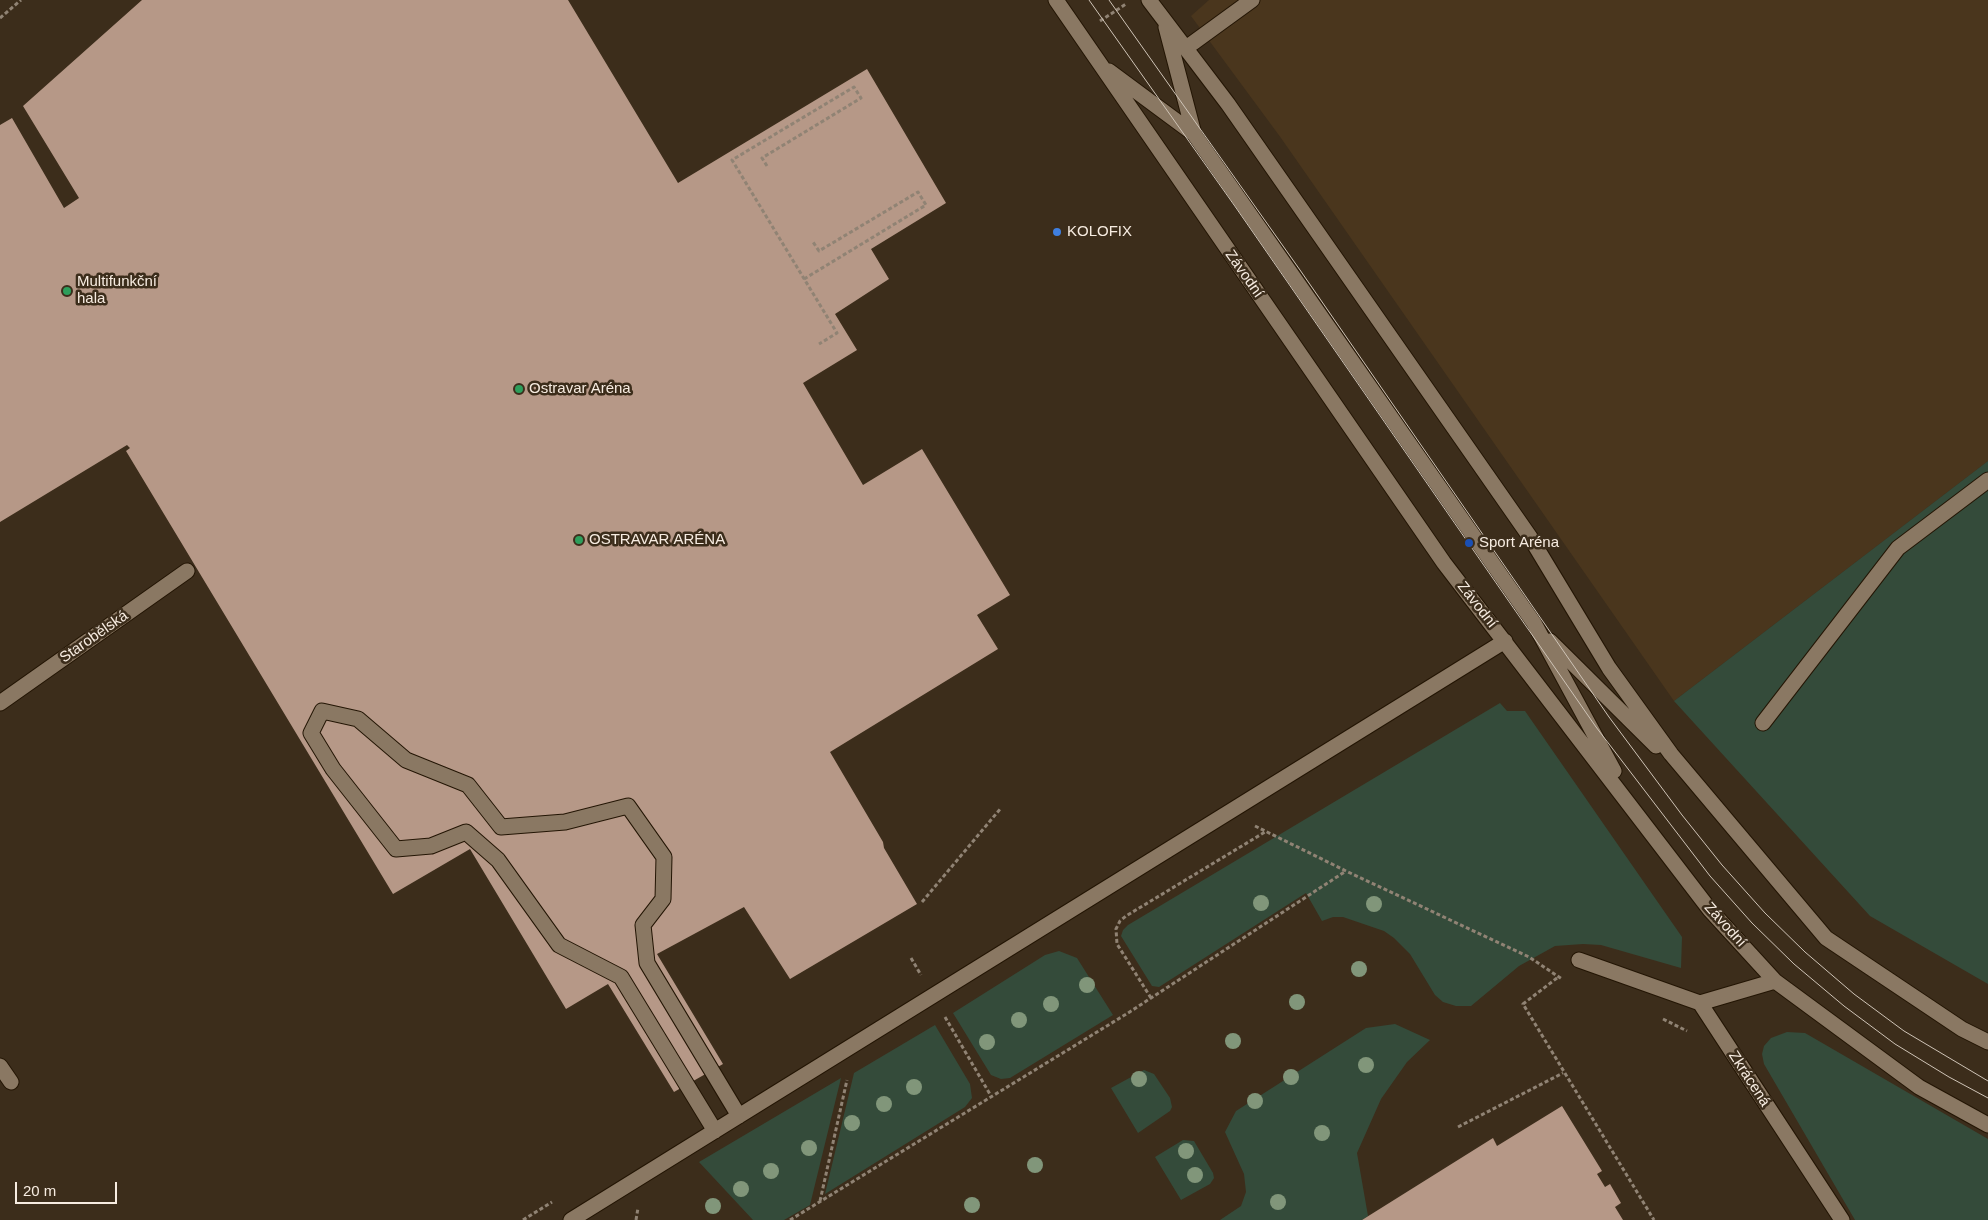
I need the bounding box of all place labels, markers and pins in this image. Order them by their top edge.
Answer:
place label: KOLOFIX [1067,223,1132,241]
marker: KOLOFIX [1051,226,1063,238]
place label: Multifunkční hala [77,273,157,308]
marker: Multifunkční hala [61,285,73,297]
place label: Ostravar Aréna [529,380,631,398]
marker: Ostravar Aréna [513,383,525,395]
place label: OSTRAVAR ARÉNA [589,531,725,549]
marker: OSTRAVAR ARÉNA [573,534,585,546]
place label: Sport Aréna [1479,534,1559,552]
marker: Sport Aréna [1463,537,1475,549]

